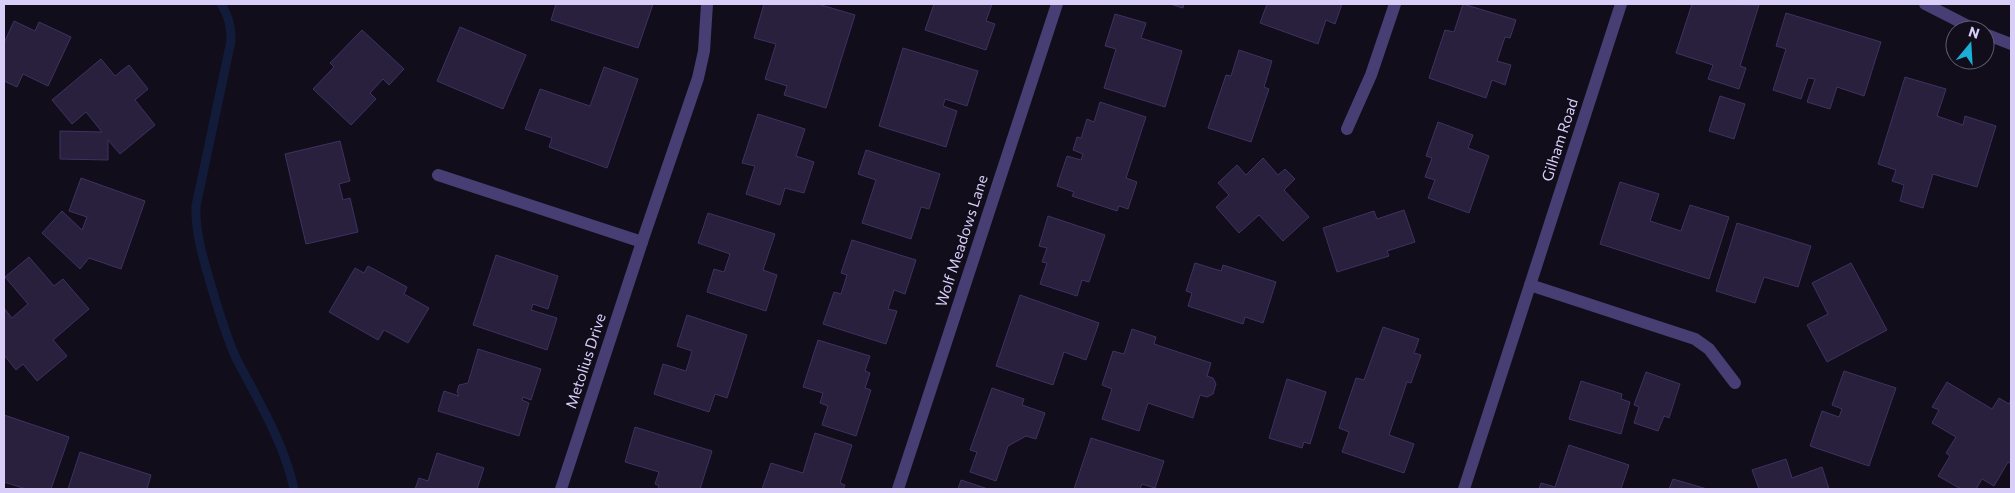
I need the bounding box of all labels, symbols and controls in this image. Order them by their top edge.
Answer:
north arrow [1945,20,1995,70]
text: N [1967,22,1982,42]
street label: Gilham Road [1537,96,1581,183]
street label: Wolf Meadows Lane [931,172,991,309]
street label: Metolius Drive [561,311,609,411]

